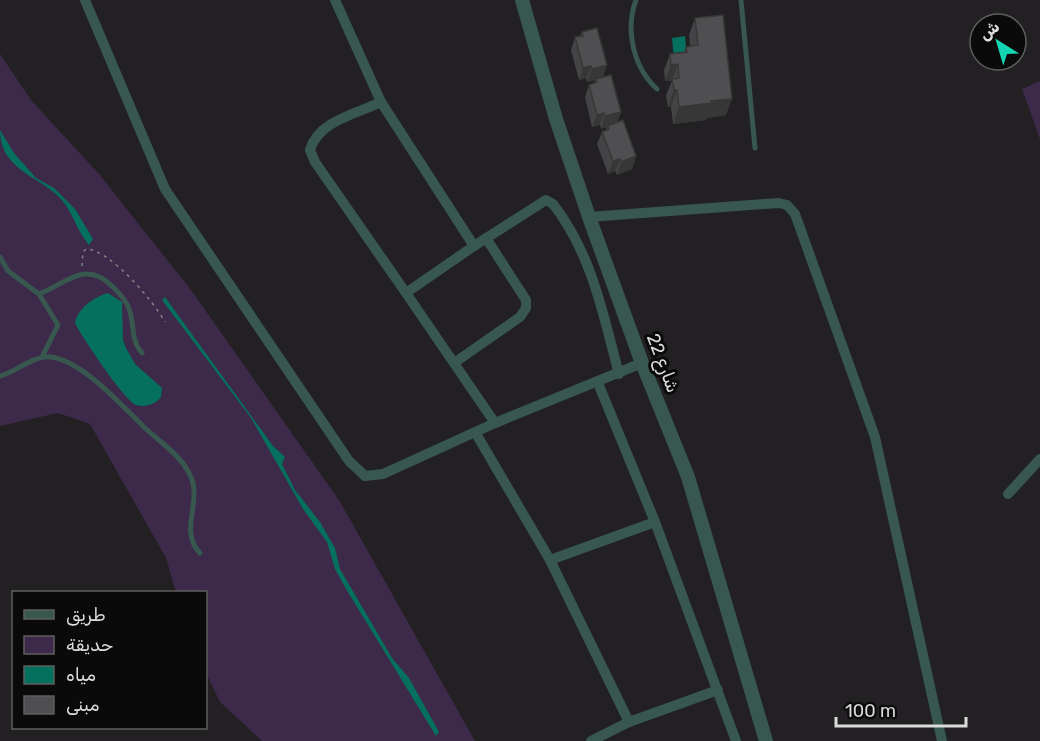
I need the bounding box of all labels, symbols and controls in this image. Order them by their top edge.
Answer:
north arrow [968,12,1028,72]
text: ش [975,17,1003,44]
street label: شارع 22 [641,330,684,396]
legend [12,591,207,729]
text: طريق [66,604,106,626]
text: حديقة [66,634,113,656]
text: مياه [66,664,96,686]
scale bar [836,690,966,728]
text: مبنى [66,694,100,716]
text: 100 m [845,700,896,722]

